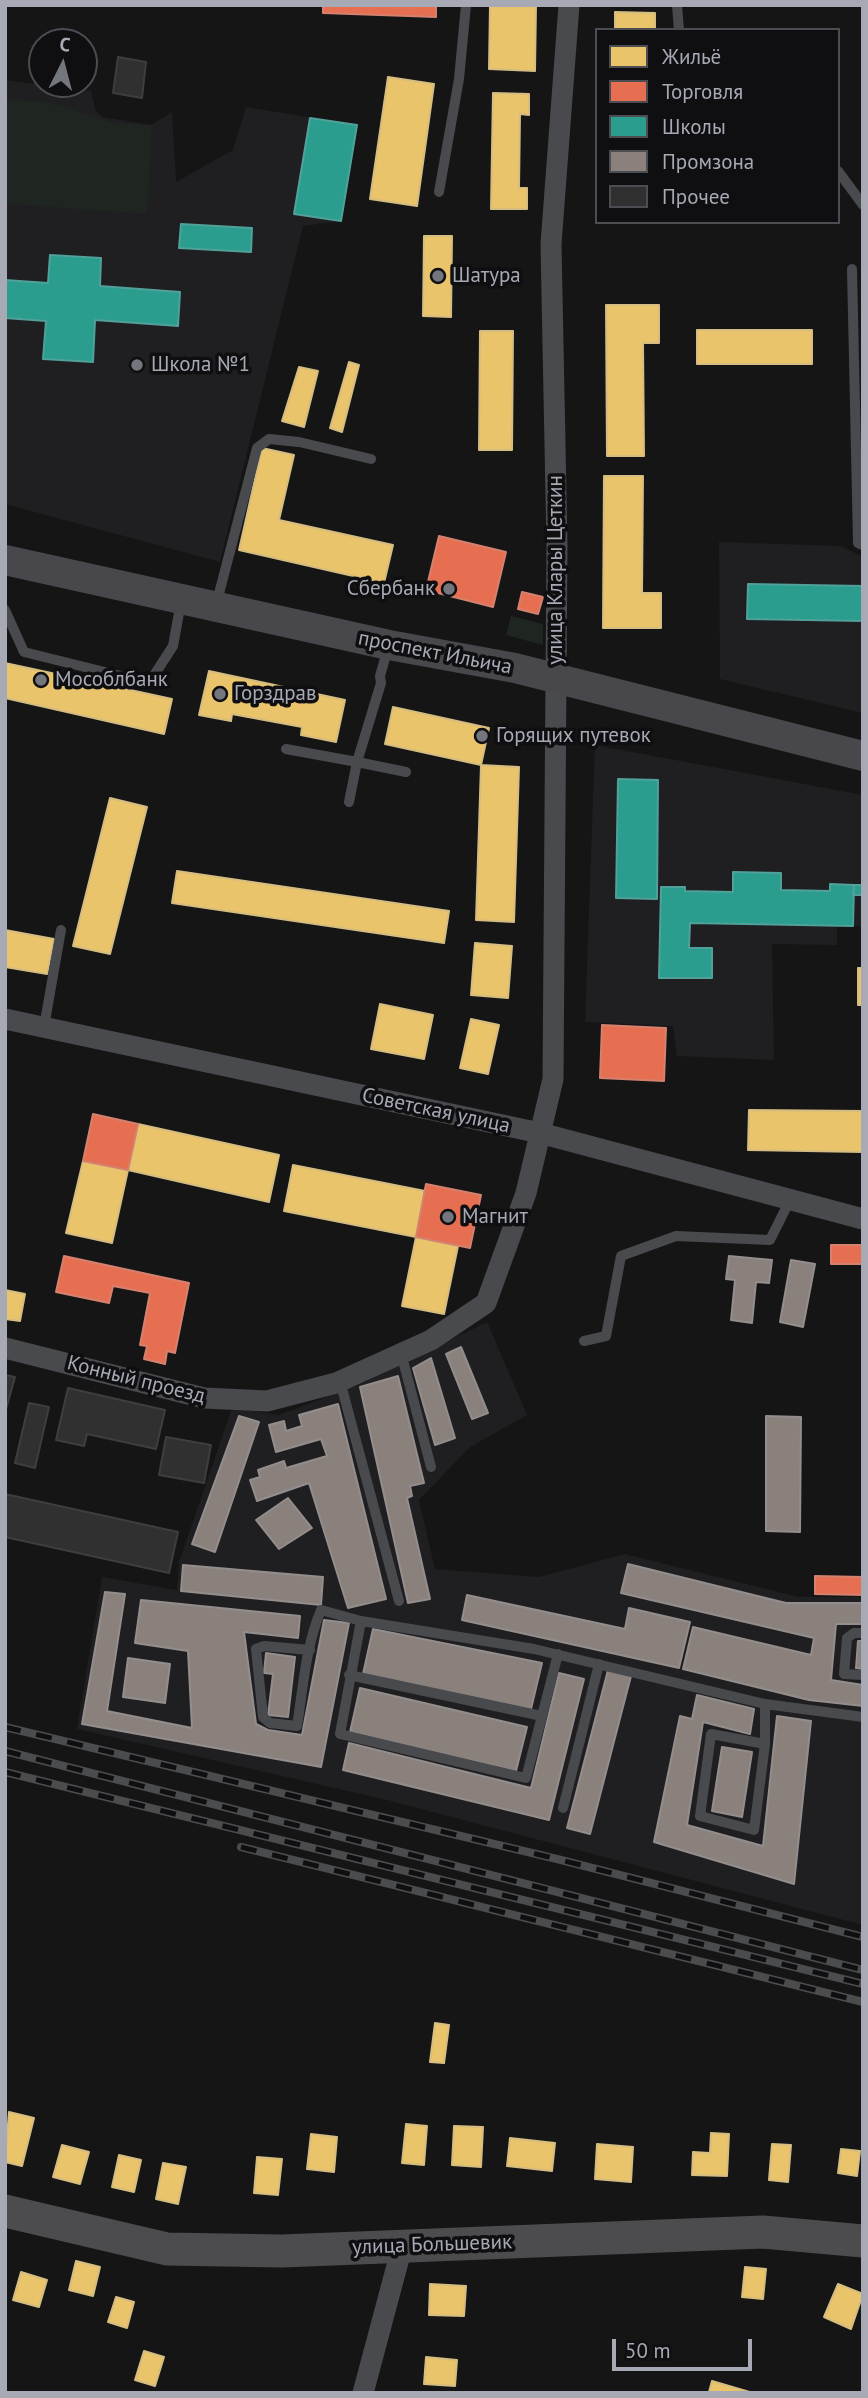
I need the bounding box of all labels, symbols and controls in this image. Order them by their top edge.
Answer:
north arrow [28,28,98,98]
legend [595,28,840,224]
text: С [58,32,72,57]
text: Жильё [662,43,721,70]
text: Торговля [662,78,743,105]
text: Школы [662,113,726,140]
text: Промзона [662,148,754,175]
text: Прочее [662,183,730,210]
place label: Шатура [452,263,521,289]
marker: Шатура [430,268,446,284]
place label: Школа №1 [151,352,250,378]
marker: Школа №1 [129,357,145,373]
street label: улица Клары Цеткин [543,475,569,665]
place label: Сбербанк [347,576,435,602]
marker: Сбербанк [441,581,457,597]
street label: проспект Ильича [356,626,514,680]
place label: Мособлбанк [55,667,168,693]
marker: Мособлбанк [33,672,49,688]
place label: Горздрав [234,681,316,707]
marker: Горздрав [212,686,228,702]
place label: Горящих путевок [496,723,651,749]
marker: Горящих путевок [474,728,490,744]
street label: Советская улица [360,1083,512,1139]
place label: Магнит [462,1204,528,1230]
marker: Магнит [440,1209,456,1225]
street label: Конный проезд [64,1351,208,1409]
street label: улица Большевик [352,2230,512,2260]
scale bar [616,2324,756,2368]
text: 50 m [625,2337,671,2364]

